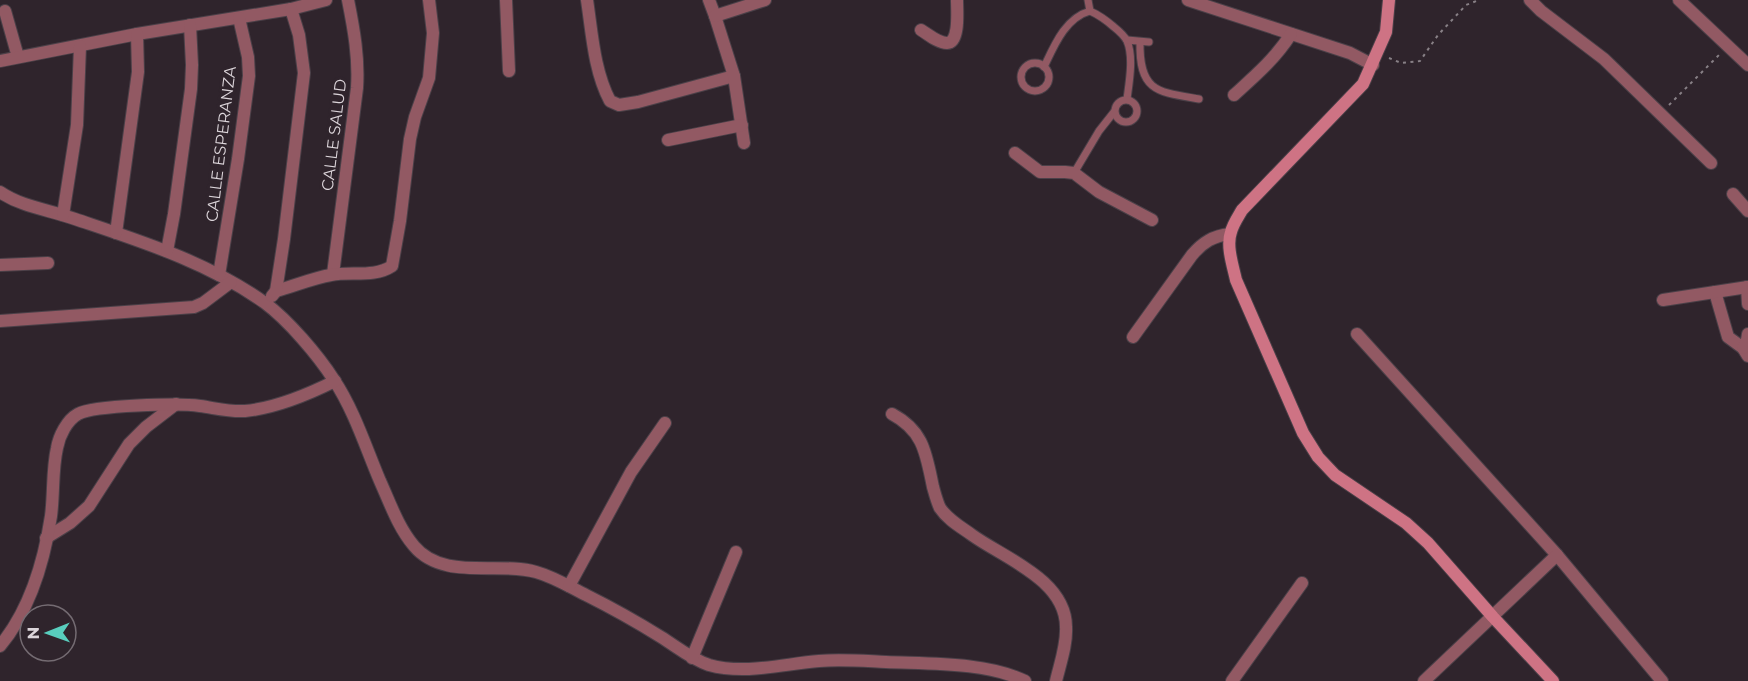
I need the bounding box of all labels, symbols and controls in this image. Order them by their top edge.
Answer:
street label: CALLE ESPERANZA [202,65,240,223]
street label: CALLE SALUD [318,78,350,192]
north arrow [18,603,78,663]
text: N [24,627,43,640]

